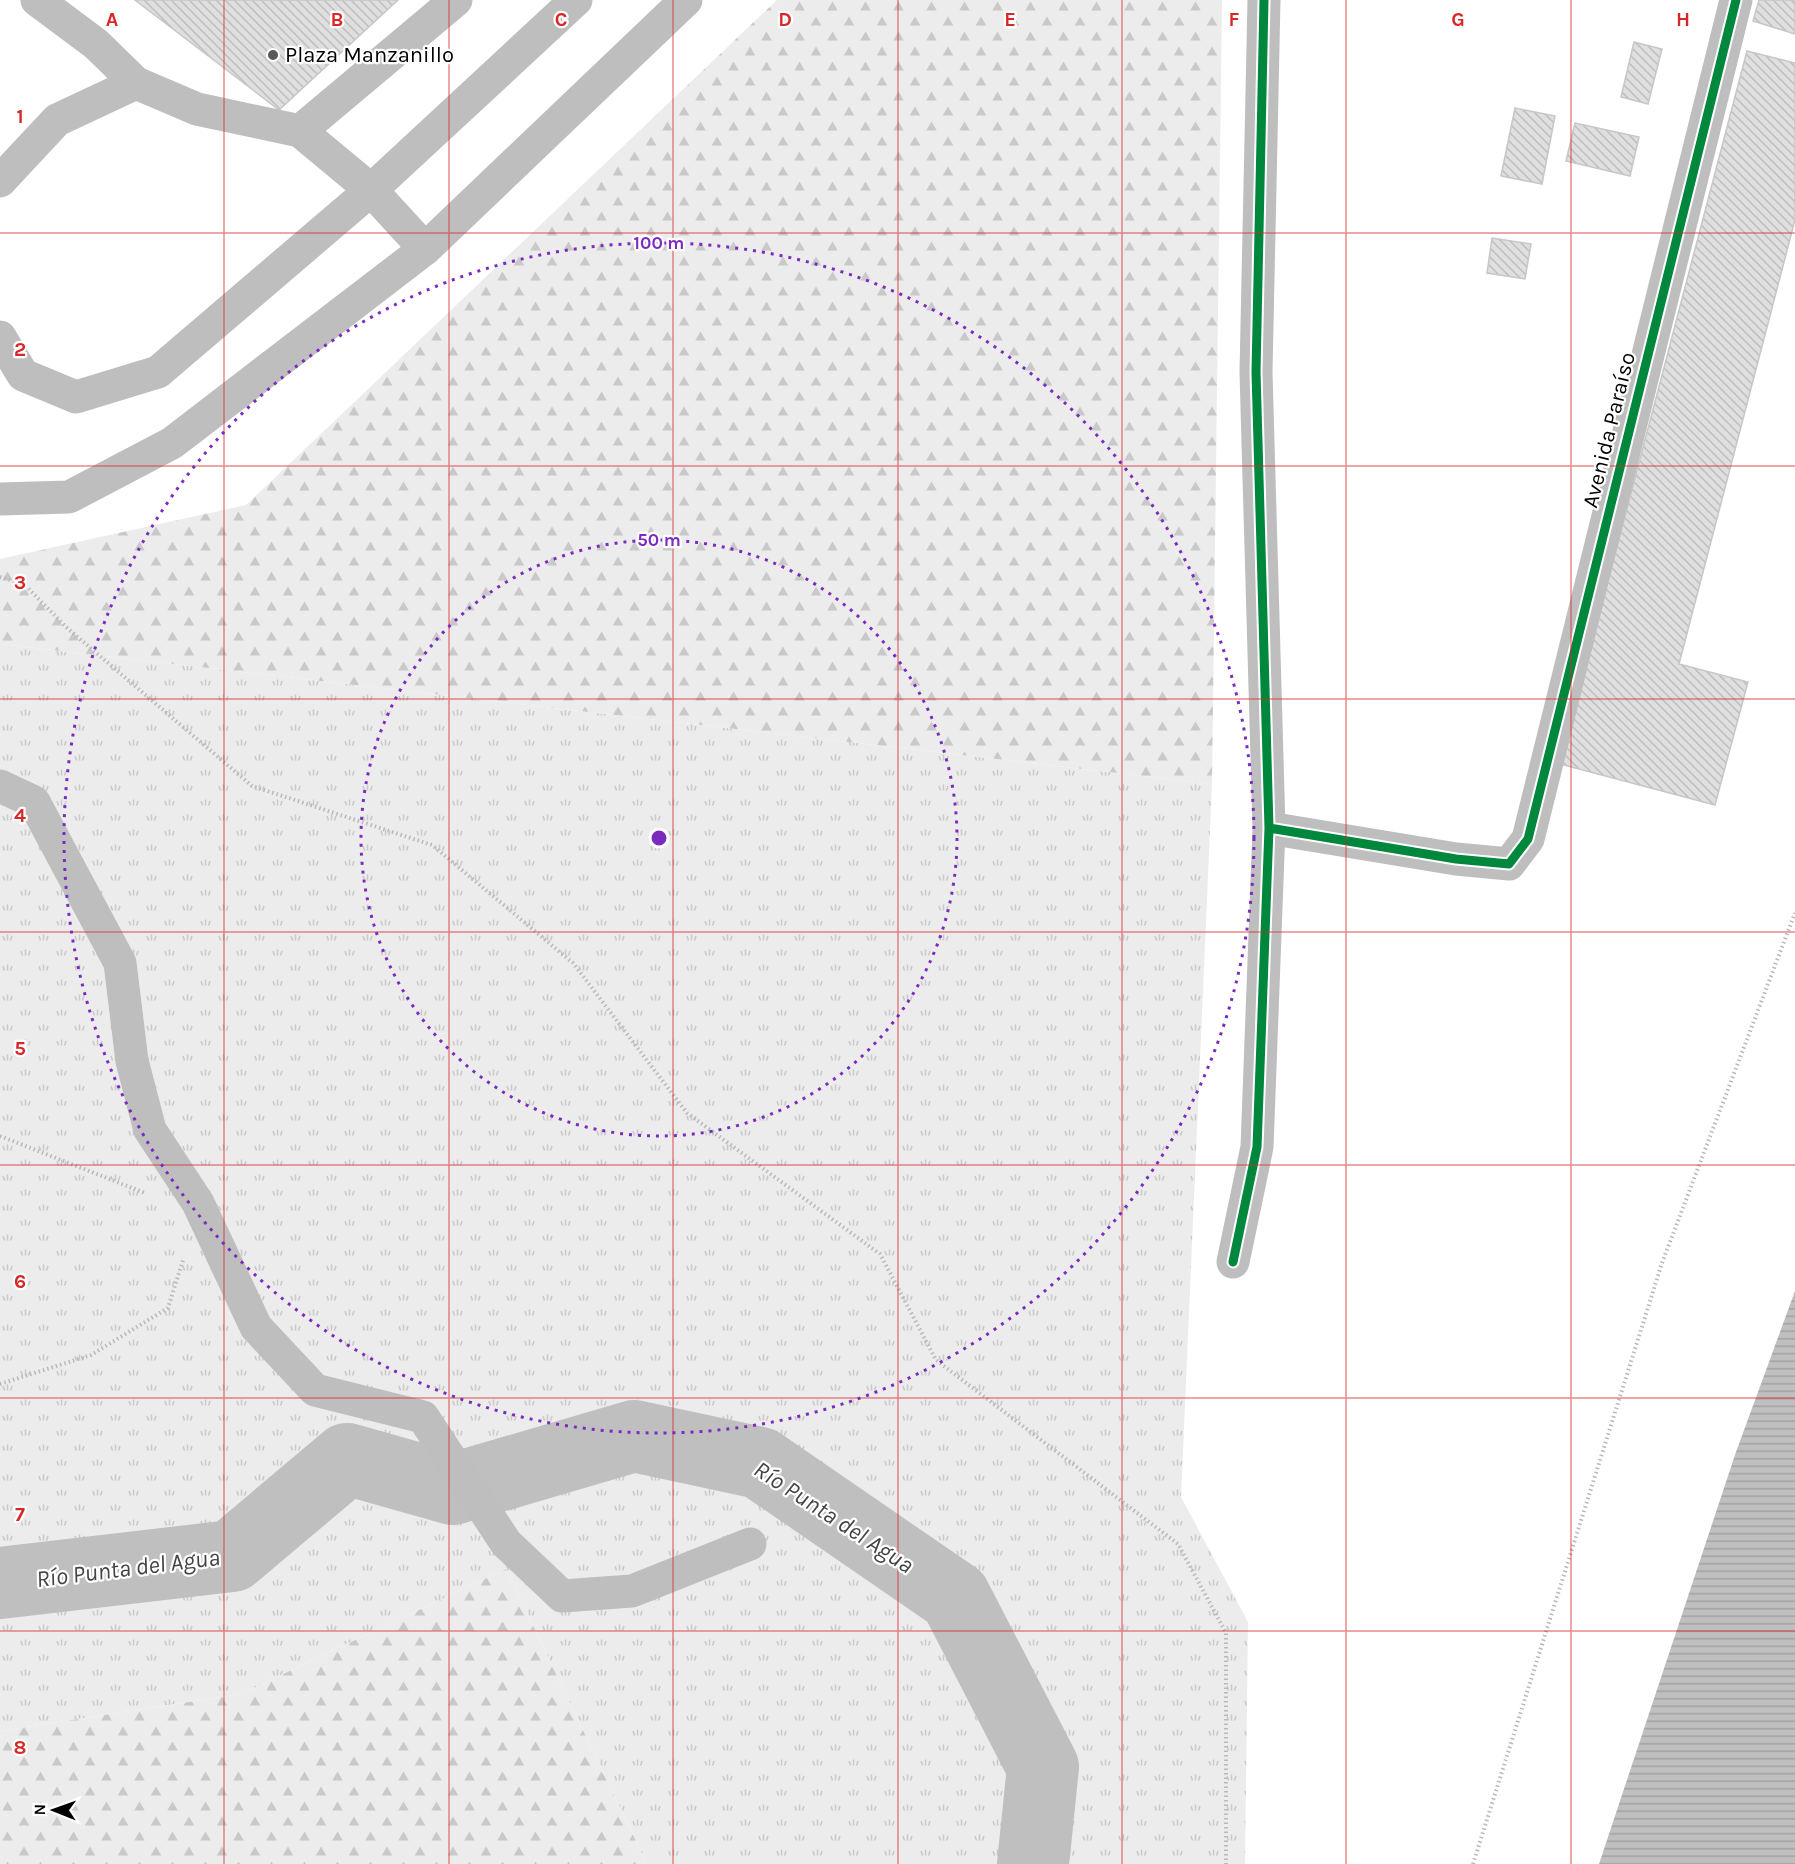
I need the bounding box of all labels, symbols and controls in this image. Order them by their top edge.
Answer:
text: A [106,8,119,31]
text: B [331,8,343,31]
text: C [555,8,567,31]
text: D [778,8,792,31]
text: E [1004,8,1016,31]
text: F [1229,8,1240,31]
text: G [1451,8,1465,31]
text: H [1676,8,1690,31]
place label: Plaza Manzanillo [285,42,454,68]
marker: Plaza Manzanillo [266,48,280,62]
text: 1 [16,105,24,128]
text: 100 m [634,232,684,254]
text: 2 [14,338,26,361]
street label: Avenida Paraíso [1577,350,1641,510]
text: 50 m [637,529,681,551]
text: 3 [14,571,26,594]
text: 4 [14,804,26,827]
centre of rings [649,828,669,848]
text: 5 [14,1037,26,1060]
text: 6 [14,1270,26,1293]
water label: Río Punta del Agua [749,1455,919,1579]
text: 7 [15,1503,25,1526]
water label: Río Punta del Agua [34,1543,222,1593]
text: 8 [14,1736,26,1759]
north arrow [24,1780,84,1840]
text: N [30,1804,49,1816]

